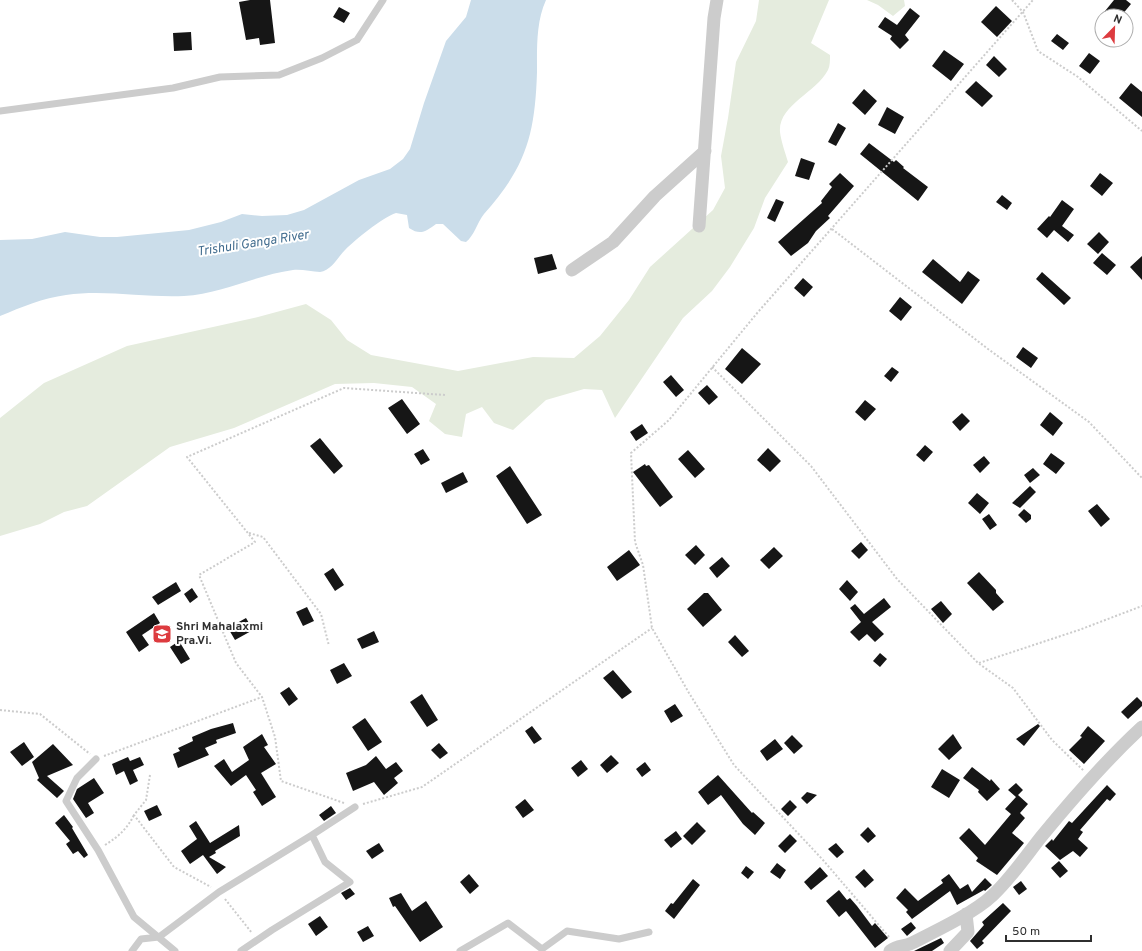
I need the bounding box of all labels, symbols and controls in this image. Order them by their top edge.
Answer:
north arrow [1094,8,1134,48]
text: N [1111,12,1124,28]
water label: Trishuli Ganga River [196,227,311,261]
place label: Shri Mahalaxmi Pra.Vi. [176,619,263,649]
school or university icon: Shri Mahalaxmi Pra.Vi. [151,623,173,645]
scale bar [1006,917,1091,943]
text: 50 m [1012,924,1040,940]

